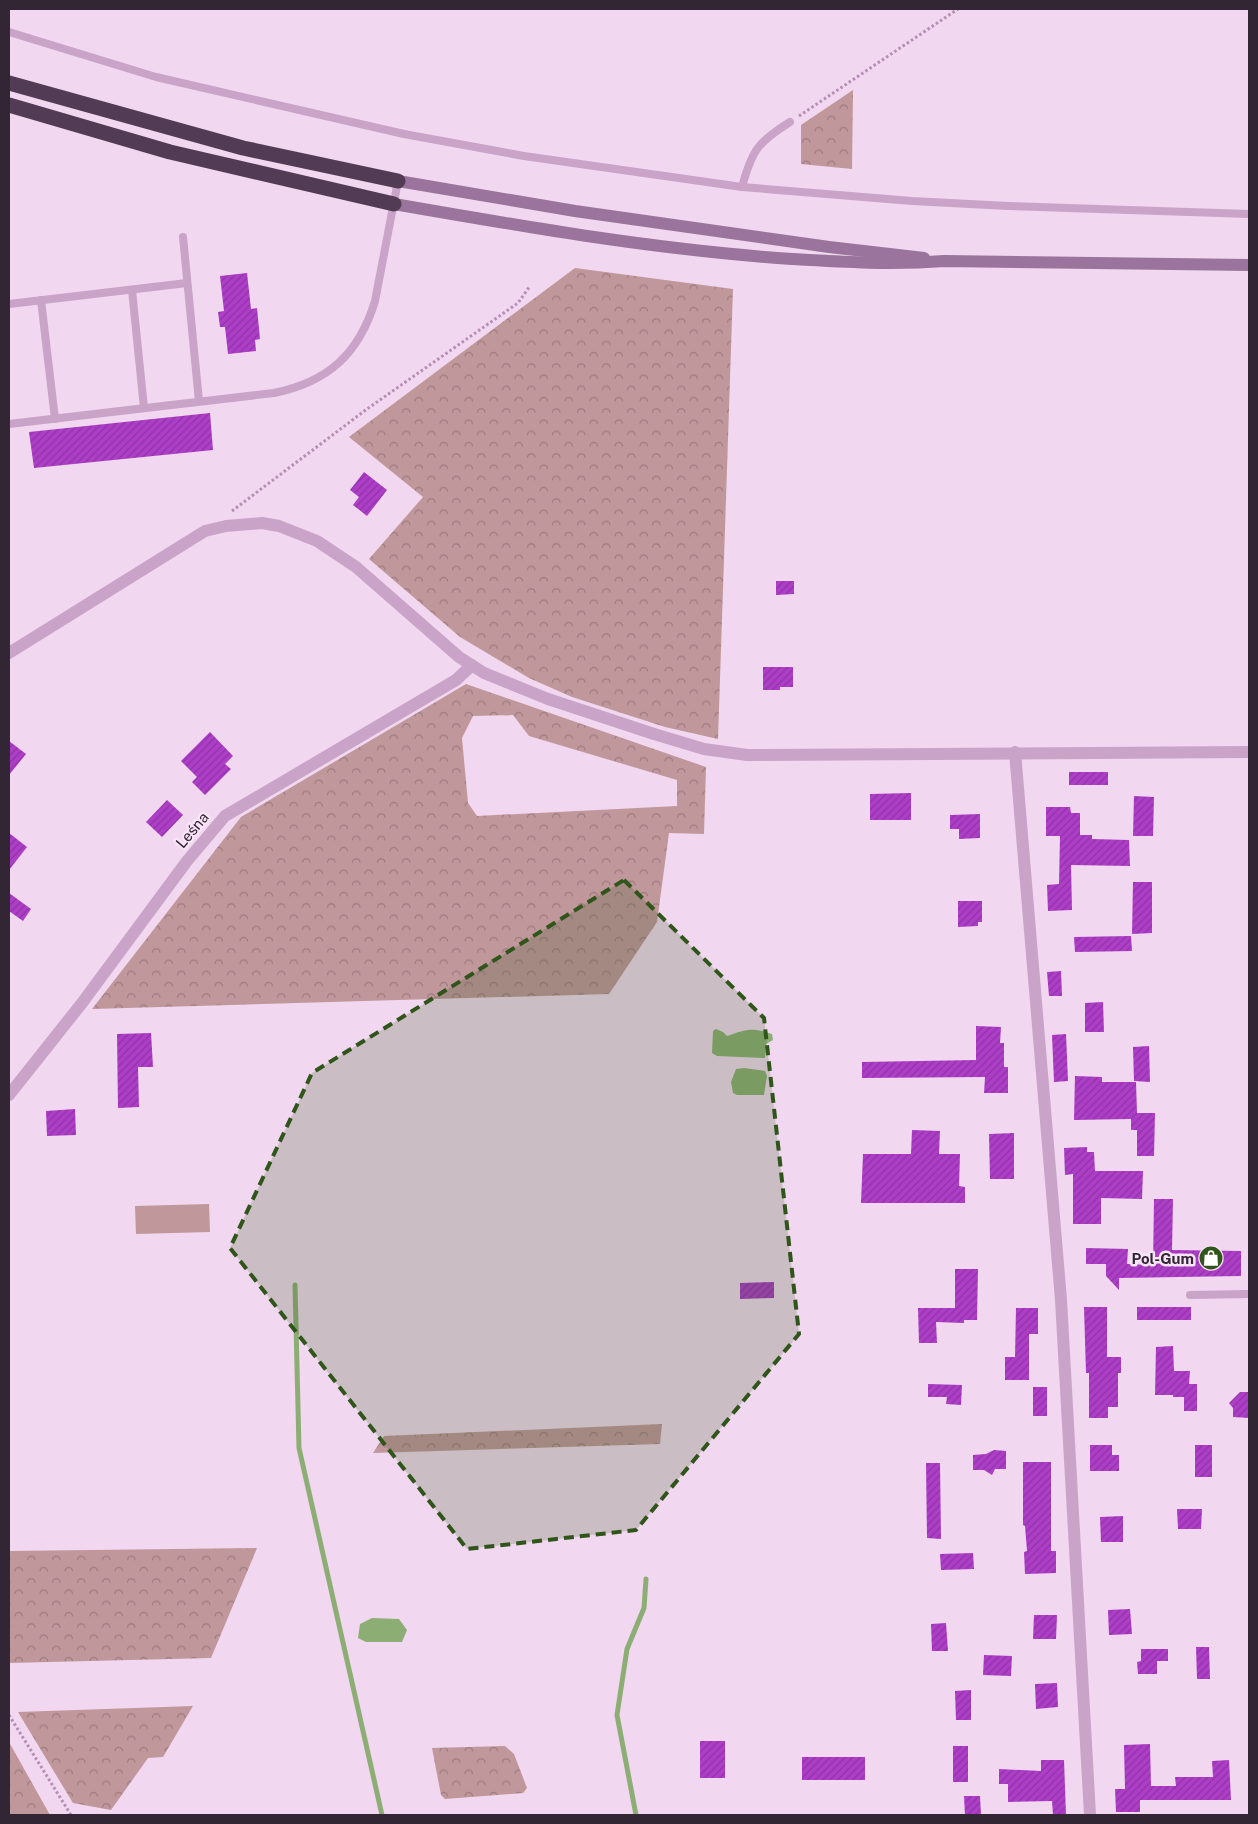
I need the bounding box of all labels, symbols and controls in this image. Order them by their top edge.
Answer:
street label: Leśna [172,809,212,851]
shop icon: Pol-Gum [1198,1245,1224,1271]
place label: Pol-Gum [1131,1250,1194,1267]

